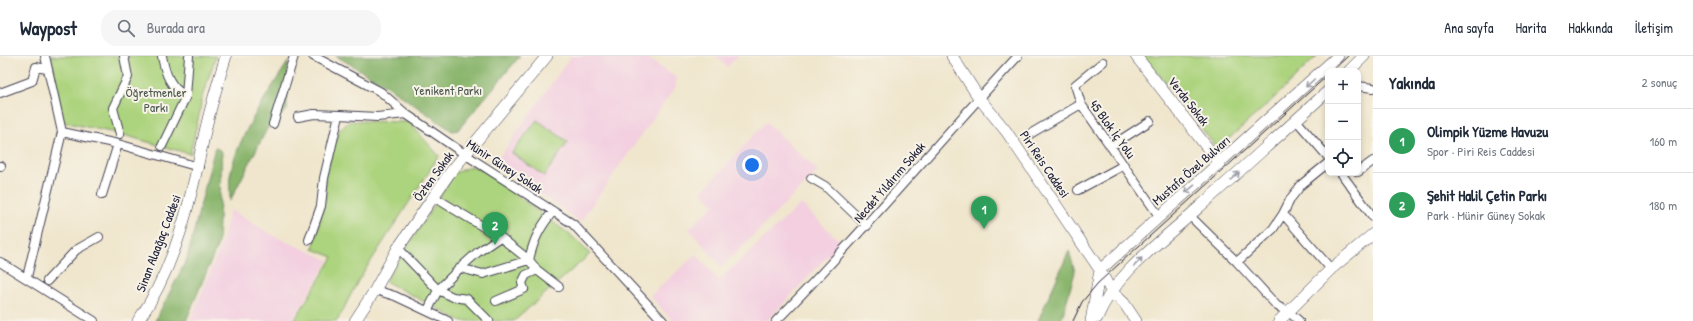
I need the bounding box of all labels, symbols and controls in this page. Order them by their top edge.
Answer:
search box [101,10,381,46]
text: Waypost [20,15,77,41]
icon: search [115,17,137,39]
text: Burada ara [147,17,205,38]
text: Ana sayfa [1444,18,1493,37]
text: Harita [1515,18,1546,37]
text: Hakkında [1568,18,1612,37]
text: İletişim [1634,18,1673,37]
map controls [1325,68,1361,176]
button: + [1325,68,1361,104]
text: Yakında [1389,71,1435,94]
street label: Verda Sokak [1164,73,1214,130]
text: 2 sonuç [1642,73,1677,91]
one-way arrow [1305,78,1315,87]
park label: Yenikent Parkı [414,81,482,99]
park label: Öğretmenler Parkı [125,83,187,116]
street label: 45 Blok İç Yolu [1086,96,1140,162]
button: − [1325,104,1361,140]
text: Olimpik Yüzme Havuzu [1427,121,1548,142]
street label: Piri Reis Caddesi [1016,127,1074,201]
street label: Mustafa Özel Bulvarı [1148,131,1234,209]
text: 1 [1400,132,1404,150]
text: 160 m [1649,132,1677,150]
street label: Münir Güney Sokak [463,135,547,198]
street label: Necdet Yıldırım Sokak [849,137,930,226]
button: locate [1325,140,1361,176]
text: Spor · Piri Reis Caddesi [1427,142,1535,160]
street label: Özten Sokak [409,147,458,205]
your location [742,155,762,175]
one-way arrow [1229,171,1240,180]
one-way arrow [1185,184,1195,193]
text: Şehit Halil Çetin Parkı [1427,185,1547,206]
street label: Sinan Alaağaç Caddesi [131,192,185,294]
pin: 1 [971,196,997,229]
text: 2 [1399,196,1405,214]
text: 180 m [1649,196,1677,214]
text: Park · Münir Güney Sokak [1427,206,1545,224]
pin: 2 [482,212,508,245]
one-way arrow [1133,257,1143,267]

